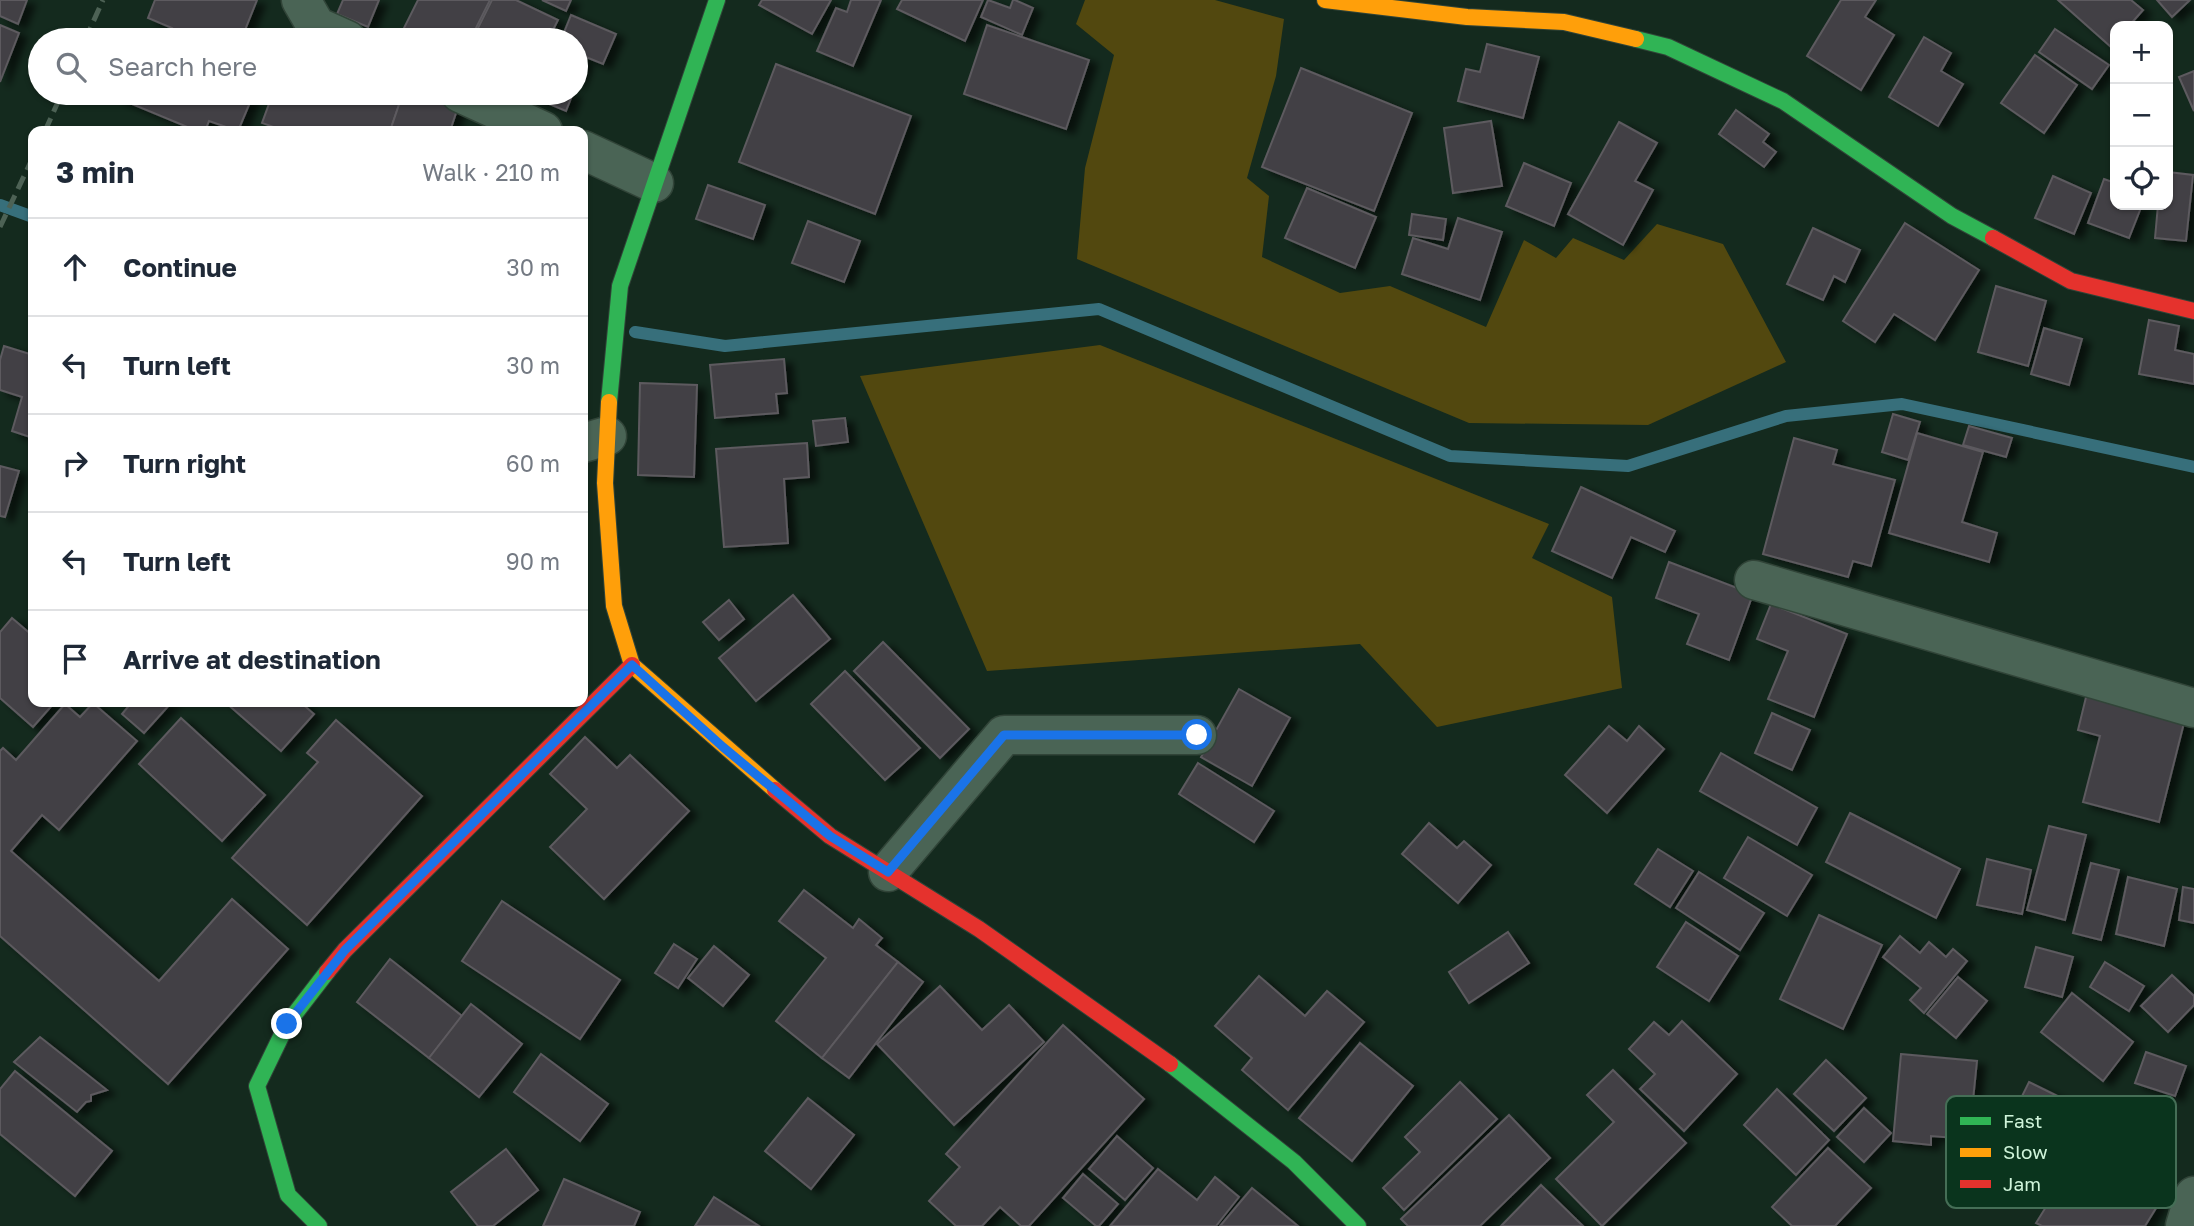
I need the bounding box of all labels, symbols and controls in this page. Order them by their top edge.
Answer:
map controls [2110,21,2173,210]
button: + [2110,21,2173,84]
search box [28,28,588,105]
icon: search [52,48,90,86]
text: Search here [108,51,257,82]
button: − [2110,84,2173,147]
button: locate [2110,147,2173,210]
text: 3 min [56,154,134,190]
text: Walk · 210 m [422,158,560,186]
icon: ahead [56,248,94,286]
text: Continue [123,252,237,283]
text: 30 m [506,253,560,281]
icon: left [56,346,94,384]
text: Turn left [123,350,231,381]
text: 30 m [506,351,560,379]
icon: right [56,444,94,482]
text: Turn right [123,448,246,479]
text: 60 m [506,449,560,477]
icon: left [56,542,94,580]
text: Turn left [123,546,231,577]
text: 90 m [506,547,560,575]
icon: arrive [56,640,94,678]
text: Arrive at destination [123,644,381,675]
route start [1181,719,1212,750]
route end [271,1008,302,1039]
legend [1946,1096,2176,1208]
text: Fast [2003,1109,2042,1132]
text: Slow [2003,1140,2048,1163]
text: Jam [2003,1172,2041,1195]

